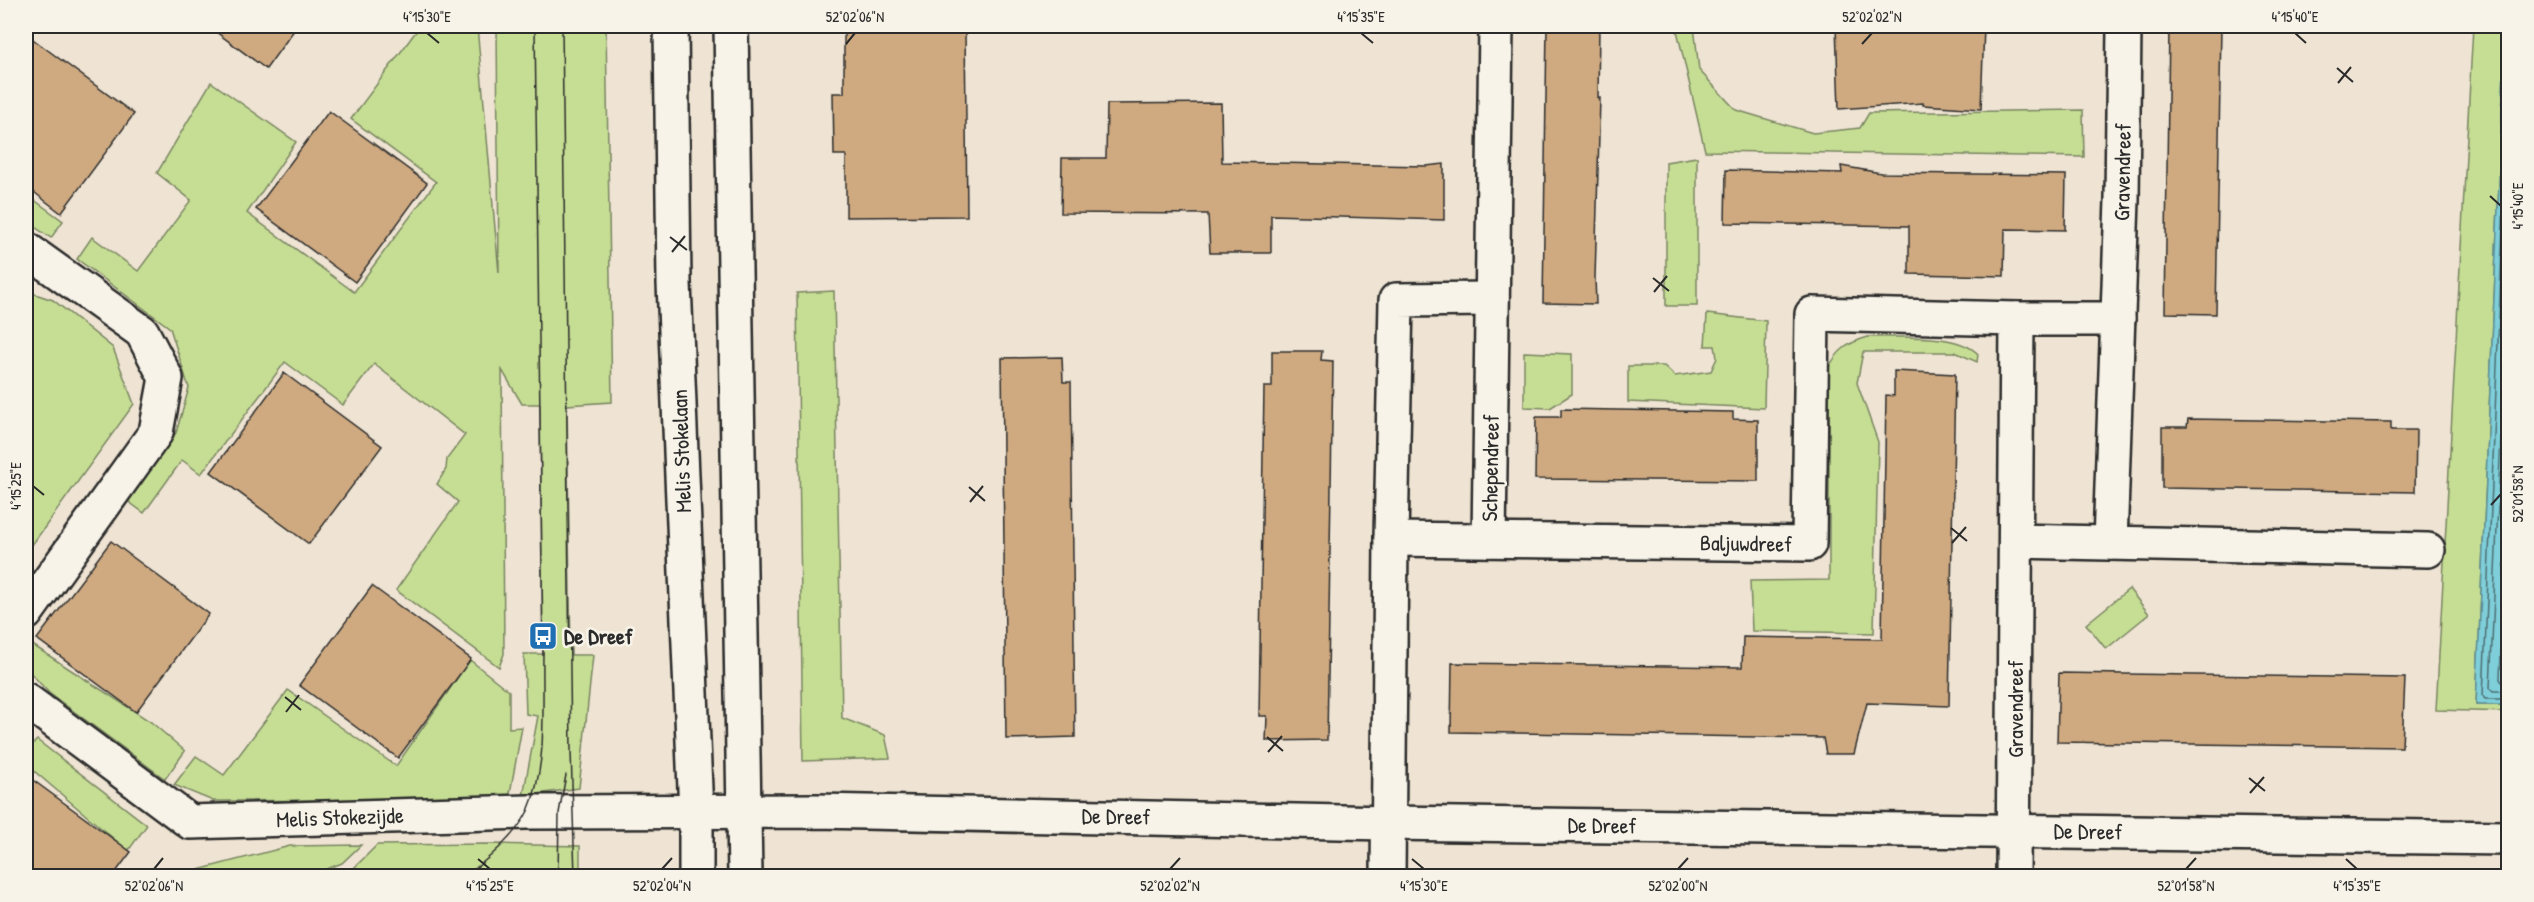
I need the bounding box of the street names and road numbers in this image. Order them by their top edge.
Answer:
street label: Gravendreef [2106,123,2138,221]
street label: Melis Stokelaan [664,389,698,513]
street label: Schependreef [1474,414,1506,522]
street label: Baljuwdreef [1700,527,1792,559]
street label: Gravendreef [2000,660,2030,758]
street label: Melis Stokezijde [276,800,404,834]
street label: De Dreef [1081,800,1151,832]
street label: De Dreef [1567,809,1637,841]
street label: De Dreef [2053,815,2123,847]

